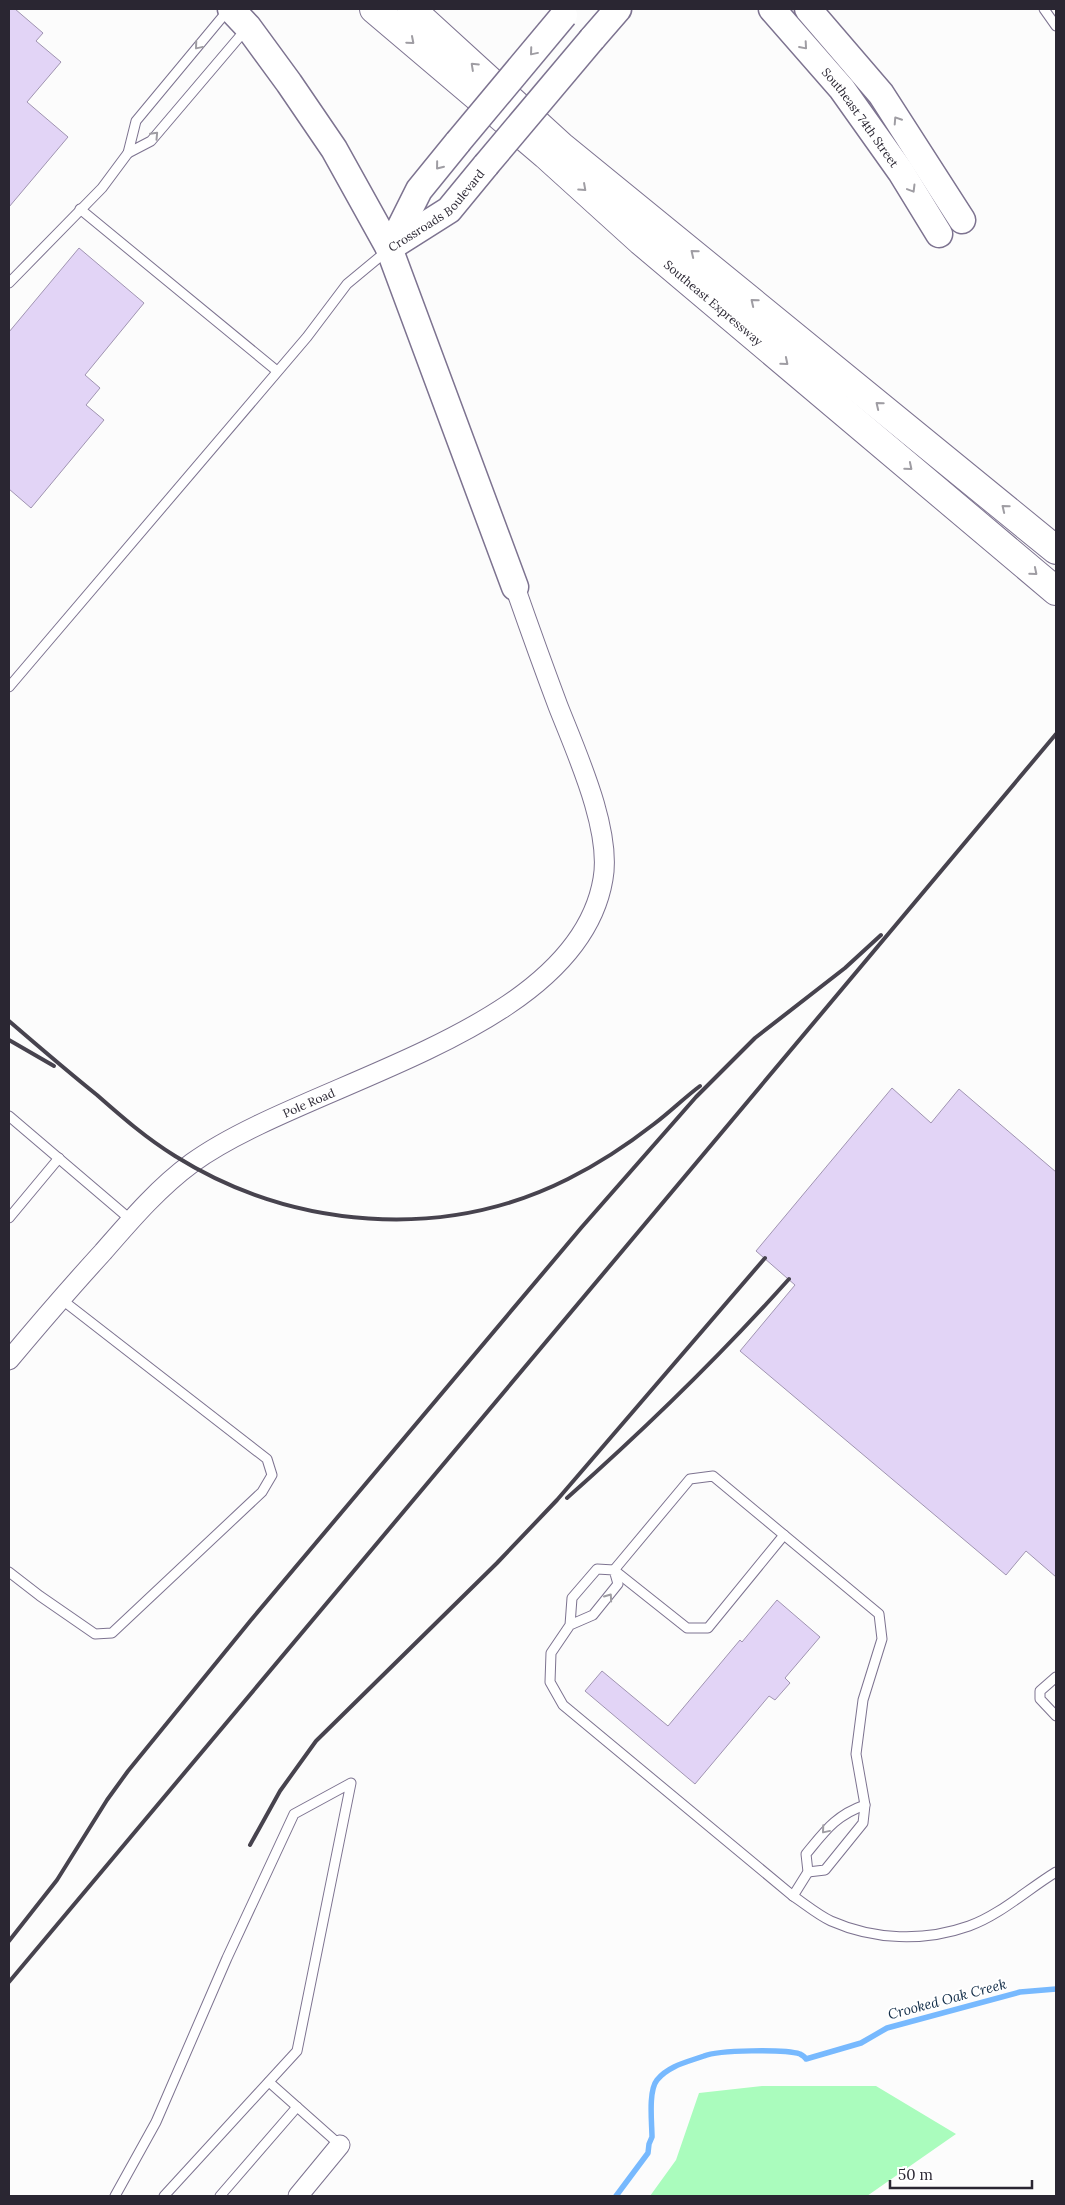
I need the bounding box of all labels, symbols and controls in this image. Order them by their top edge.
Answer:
one-way arrow [405,35,414,44]
one-way arrow [196,40,204,49]
one-way arrow [798,40,807,49]
one-way arrow [530,46,539,55]
one-way arrow [470,63,479,72]
street label: Southeast 74th Street [819,64,903,170]
one-way arrow [894,116,904,125]
one-way arrow [149,132,158,141]
one-way arrow [436,160,444,169]
street label: Crossroads Boulevard [385,166,487,254]
one-way arrow [577,182,586,191]
one-way arrow [905,184,915,193]
one-way arrow [691,251,700,259]
street label: Southeast Expressway [661,256,767,349]
one-way arrow [751,300,760,308]
one-way arrow [779,357,788,365]
one-way arrow [876,402,885,411]
one-way arrow [904,462,913,471]
one-way arrow [1002,506,1011,514]
one-way arrow [1028,566,1037,575]
street label: Pole Road [280,1084,337,1120]
one-way arrow [603,1593,612,1603]
one-way arrow [822,1825,831,1834]
water label: Crooked Oak Creek [886,1975,1008,2023]
scale bar [890,2158,1032,2190]
text: 50 m [898,2165,933,2184]

